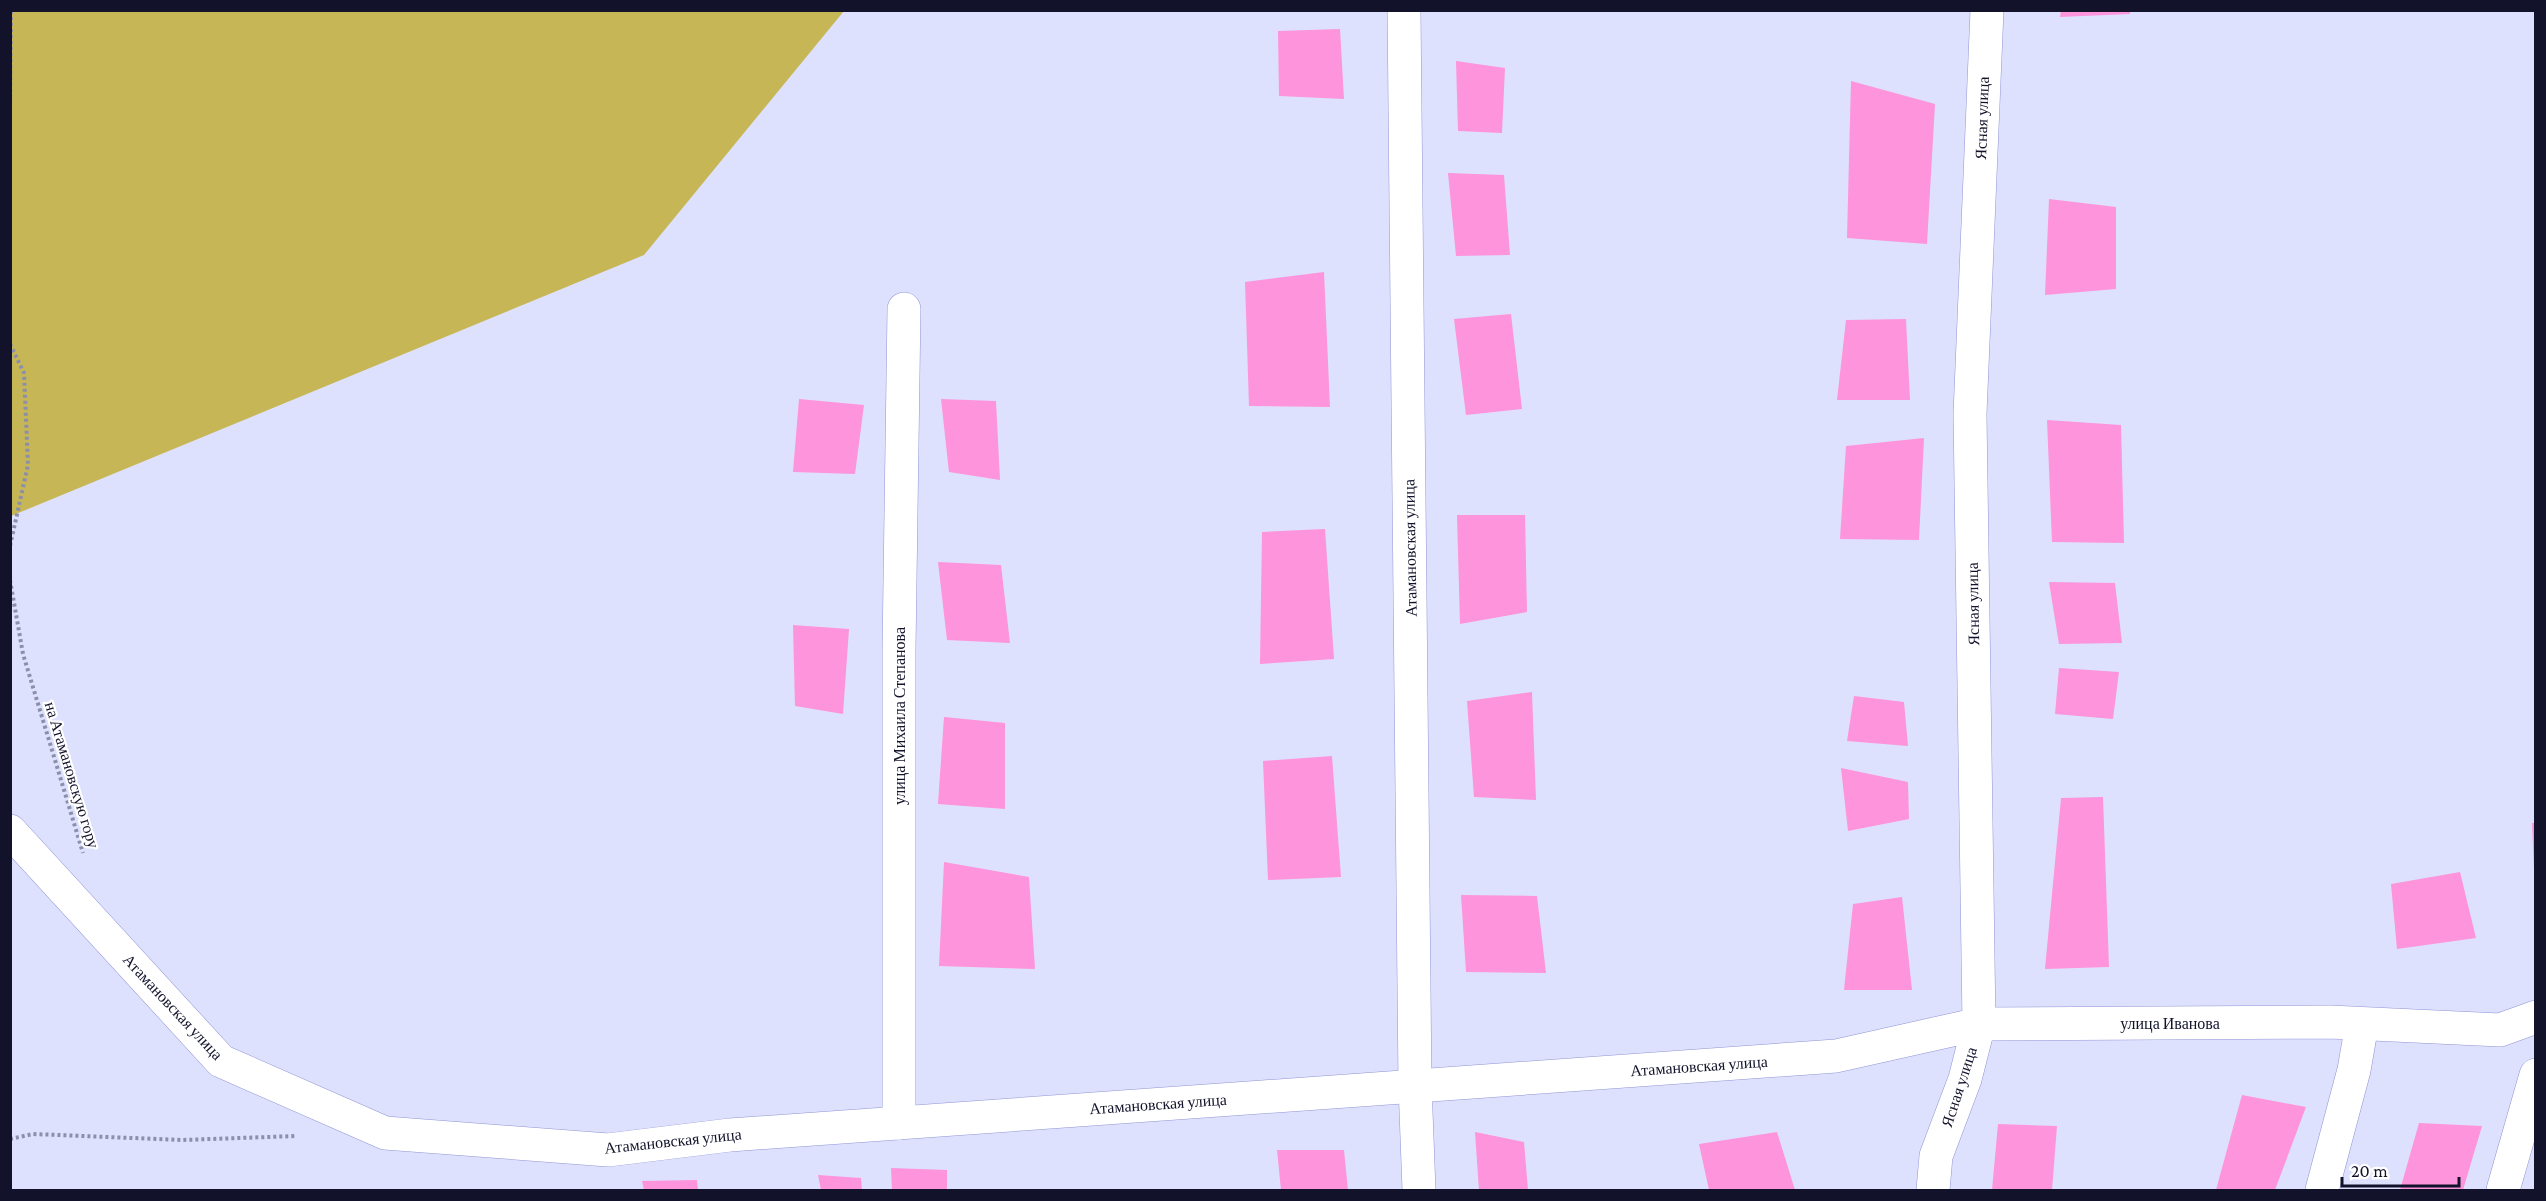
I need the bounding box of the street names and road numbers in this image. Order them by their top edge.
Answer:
street label: Ясная улица [1972,76,1993,160]
street label: Атамановская улица [1400,479,1421,617]
street label: Ясная улица [1964,562,1983,646]
street label: улица Михаила Степанова [891,627,909,805]
street label: на Атамановскую гору [41,700,102,851]
street label: Атамановская улица [119,951,226,1064]
street label: улица Иванова [2120,1015,2220,1033]
street label: Ясная улица [1938,1045,1981,1130]
street label: Атамановская улица [1630,1053,1768,1080]
street label: Атамановская улица [1089,1091,1227,1118]
street label: Атамановская улица [604,1125,743,1158]

